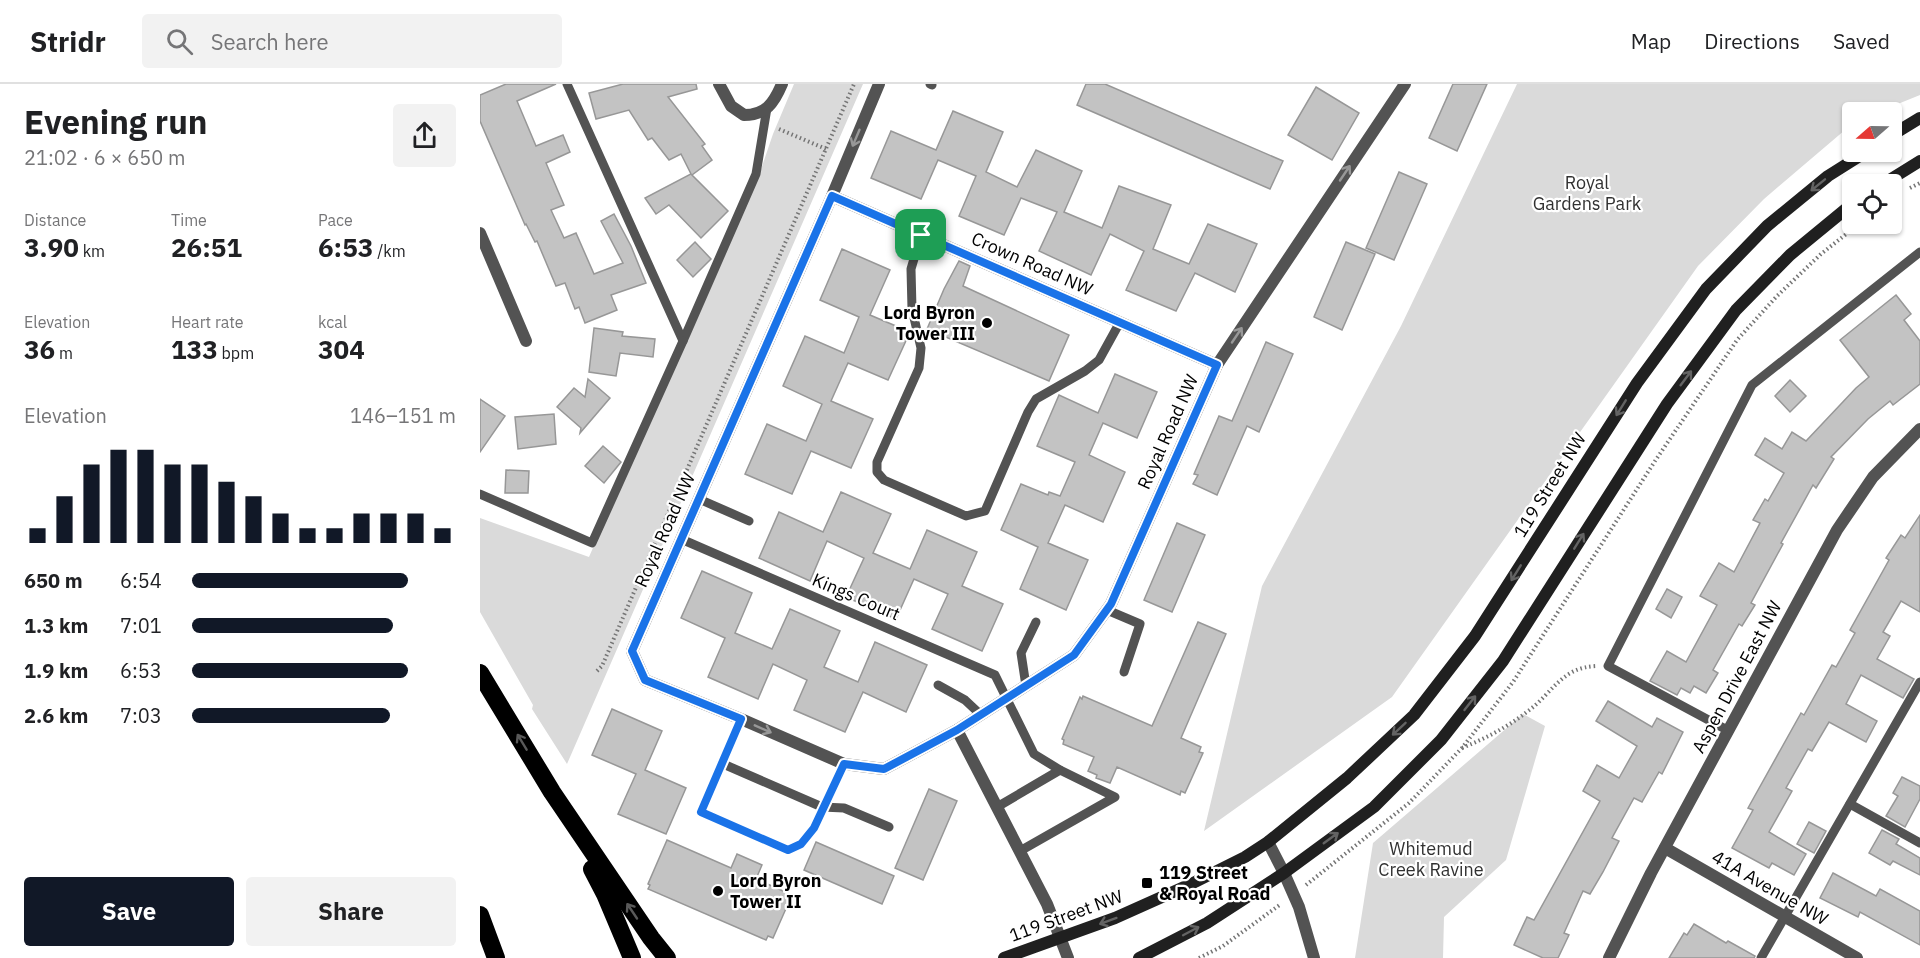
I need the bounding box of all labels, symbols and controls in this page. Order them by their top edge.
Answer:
search box [142,14,562,68]
text: Stridr [30,23,106,60]
icon: search [163,25,196,58]
text: Search here [211,27,329,56]
text: Map [1631,27,1671,55]
text: Directions [1704,27,1800,55]
text: Saved [1833,27,1890,55]
text: Evening run [24,100,208,143]
north arrow [1842,102,1902,162]
map controls [1842,102,1902,234]
button: share [393,104,456,167]
one-way arrow [850,128,861,147]
text: 21:02 · 6 × 650 m [24,144,185,171]
one-way arrow [1339,166,1351,182]
park label: Royal Gardens Park [1533,171,1642,215]
button: locate [1842,174,1902,234]
one-way arrow [1810,178,1826,191]
pin [895,209,946,260]
text: Distance [24,210,86,230]
text: Time [171,210,207,230]
text: Pace [318,210,353,230]
icon: arrive [904,218,937,251]
street label: Crown Road NW [968,227,1096,301]
text: 3.90 [24,230,79,264]
text: 26:51 [171,230,242,264]
text: 6:53 [318,230,373,264]
text: km [79,241,105,261]
text: /km [373,241,406,261]
place label: Lord Byron Tower III [884,301,975,345]
text: Elevation [24,312,90,332]
text: Heart rate [171,312,244,332]
text: kcal [318,312,347,332]
marker: Lord Byron Tower III [980,316,994,330]
one-way arrow [1231,328,1243,344]
text: 36 [24,332,55,366]
text: 133 [171,332,218,366]
text: 304 [318,332,365,366]
text: m [55,343,73,363]
text: bpm [218,343,254,363]
one-way arrow [1679,370,1692,386]
street label: Royal Road NW [1132,371,1203,493]
one-way arrow [1614,400,1627,417]
text: Elevation [24,402,107,429]
text: 146–151 m [350,402,456,429]
street label: 119 Street NW [1508,428,1591,541]
street label: Royal Road NW [629,469,700,591]
one-way arrow [1574,533,1586,550]
one-way arrow [1509,564,1521,581]
text: 650 m [24,567,83,594]
text: 6:54 [120,567,162,594]
street label: Kings Court [809,568,904,625]
street label: Aspen Drive East NW [1687,597,1786,757]
text: 1.3 km [24,612,88,639]
text: 7:01 [120,612,162,639]
text: 1.9 km [24,657,88,684]
text: 6:53 [120,657,162,684]
one-way arrow [1464,695,1477,711]
text: 2.6 km [24,702,88,729]
text: 7:03 [120,702,162,729]
one-way arrow [1392,722,1407,736]
one-way arrow [754,723,772,735]
one-way arrow [515,734,527,751]
one-way arrow [1323,832,1339,844]
park label: Whitemud Creek Ravine [1378,837,1484,881]
street label: 41A Avenue NW [1708,845,1833,930]
place label: 119 Street & Royal Road [1159,861,1271,905]
place label: Lord Byron Tower II [730,869,821,913]
marker: 119 Street & Royal Road [1140,876,1154,890]
button: Save [24,877,234,946]
button: Share [246,877,456,946]
marker: Lord Byron Tower II [711,884,725,898]
street label: 119 Street NW [1006,884,1126,947]
one-way arrow [626,903,638,920]
one-way arrow [1099,916,1117,927]
one-way arrow [1181,925,1199,936]

